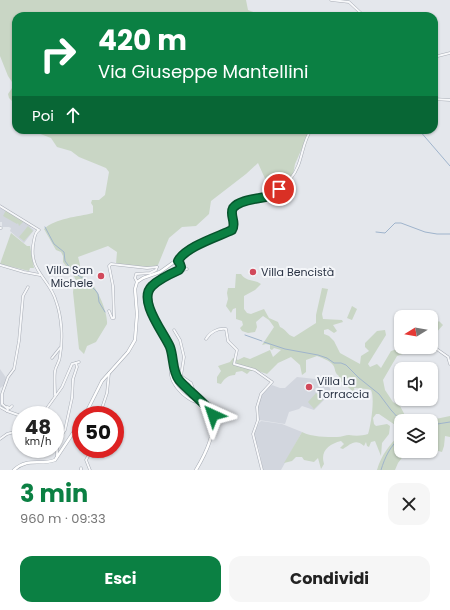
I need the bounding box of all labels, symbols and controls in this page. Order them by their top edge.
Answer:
text: 420 m [98,21,187,60]
icon: right [32,28,84,80]
text: Via Giuseppe Mantellini [98,59,309,84]
icon: ahead [62,104,84,126]
text: Poi [32,105,54,126]
pin [262,172,296,206]
icon: arrive [268,178,290,200]
place label: Villa San Michele [46,262,93,291]
place label: Villa Bencistà [261,264,334,280]
marker: Villa Bencistà [248,267,258,277]
marker: Villa San Michele [96,271,106,281]
north arrow [394,310,438,354]
map controls [394,310,438,458]
button: sound [394,362,438,406]
place label: Villa La Torraccia [317,373,369,402]
marker: Villa La Torraccia [304,382,314,392]
position arrow [192,394,234,436]
speed limit sign: 50 [72,406,124,458]
text: 48 [25,413,51,441]
button: layers [394,414,438,458]
text: km/h [25,434,51,449]
text: 3 min [20,477,88,510]
button: close [388,483,430,525]
text: 960 m · 09:33 [20,509,106,528]
button: Esci [20,556,221,602]
button: Condividi [229,556,430,602]

